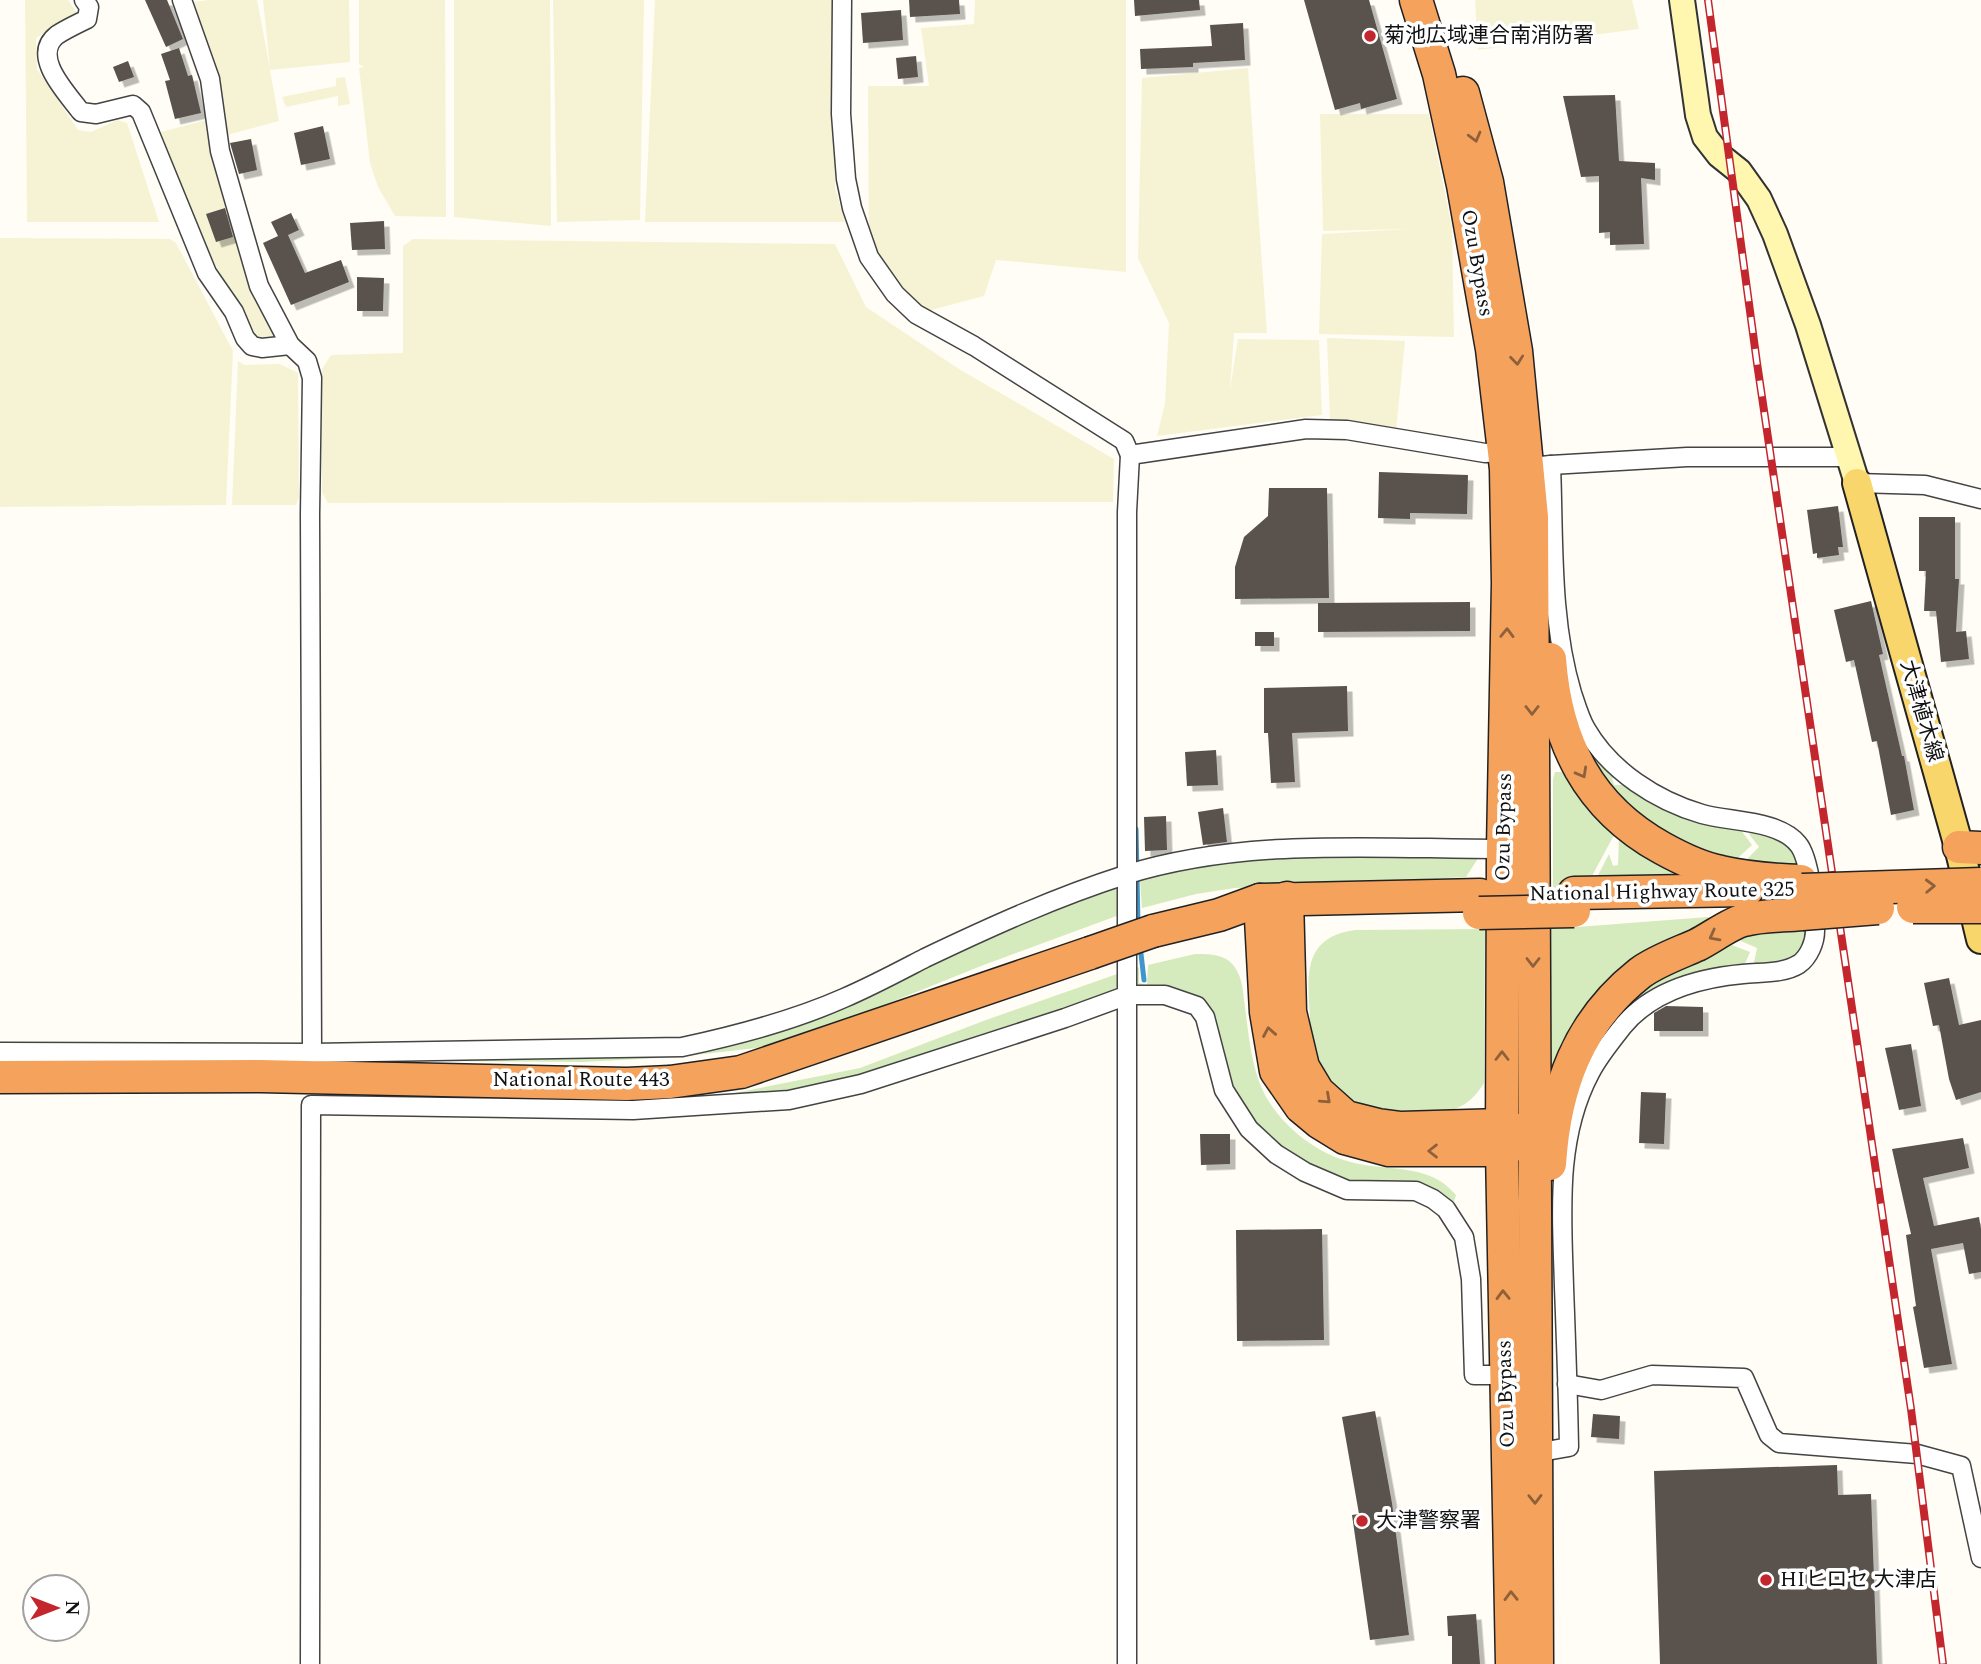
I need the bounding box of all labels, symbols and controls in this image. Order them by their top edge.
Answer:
place label: 菊池広域連合南消防署 [1384,20,1594,52]
marker: 菊池広域連合南消防署 [1362,28,1378,44]
one-way arrow [1467,131,1481,143]
street label: Ozu Bypass [1452,207,1502,319]
one-way arrow [1509,355,1524,366]
one-way arrow [1499,627,1515,638]
street label: 大津植木線 [1891,656,1951,766]
one-way arrow [1524,705,1540,716]
one-way arrow [1574,765,1587,778]
street label: Ozu Bypass [1487,773,1521,881]
street label: National Highway Route 325 [1529,874,1795,910]
one-way arrow [1925,878,1936,893]
one-way arrow [1709,928,1721,941]
one-way arrow [1525,957,1541,968]
one-way arrow [1262,1026,1277,1038]
one-way arrow [1494,1051,1510,1061]
street label: National Route 443 [492,1064,670,1096]
one-way arrow [1318,1091,1331,1103]
one-way arrow [1428,1143,1438,1159]
one-way arrow [1496,1289,1511,1300]
street label: Ozu Bypass [1488,1339,1524,1449]
one-way arrow [1527,1494,1543,1505]
place label: 大津警察署 [1376,1505,1481,1537]
marker: 大津警察署 [1354,1513,1370,1529]
place label: HIヒロセ 大津店 [1780,1564,1936,1596]
marker: HIヒロセ 大津店 [1758,1572,1774,1588]
north arrow [21,1573,91,1643]
one-way arrow [1503,1590,1519,1601]
text: N [57,1600,86,1616]

